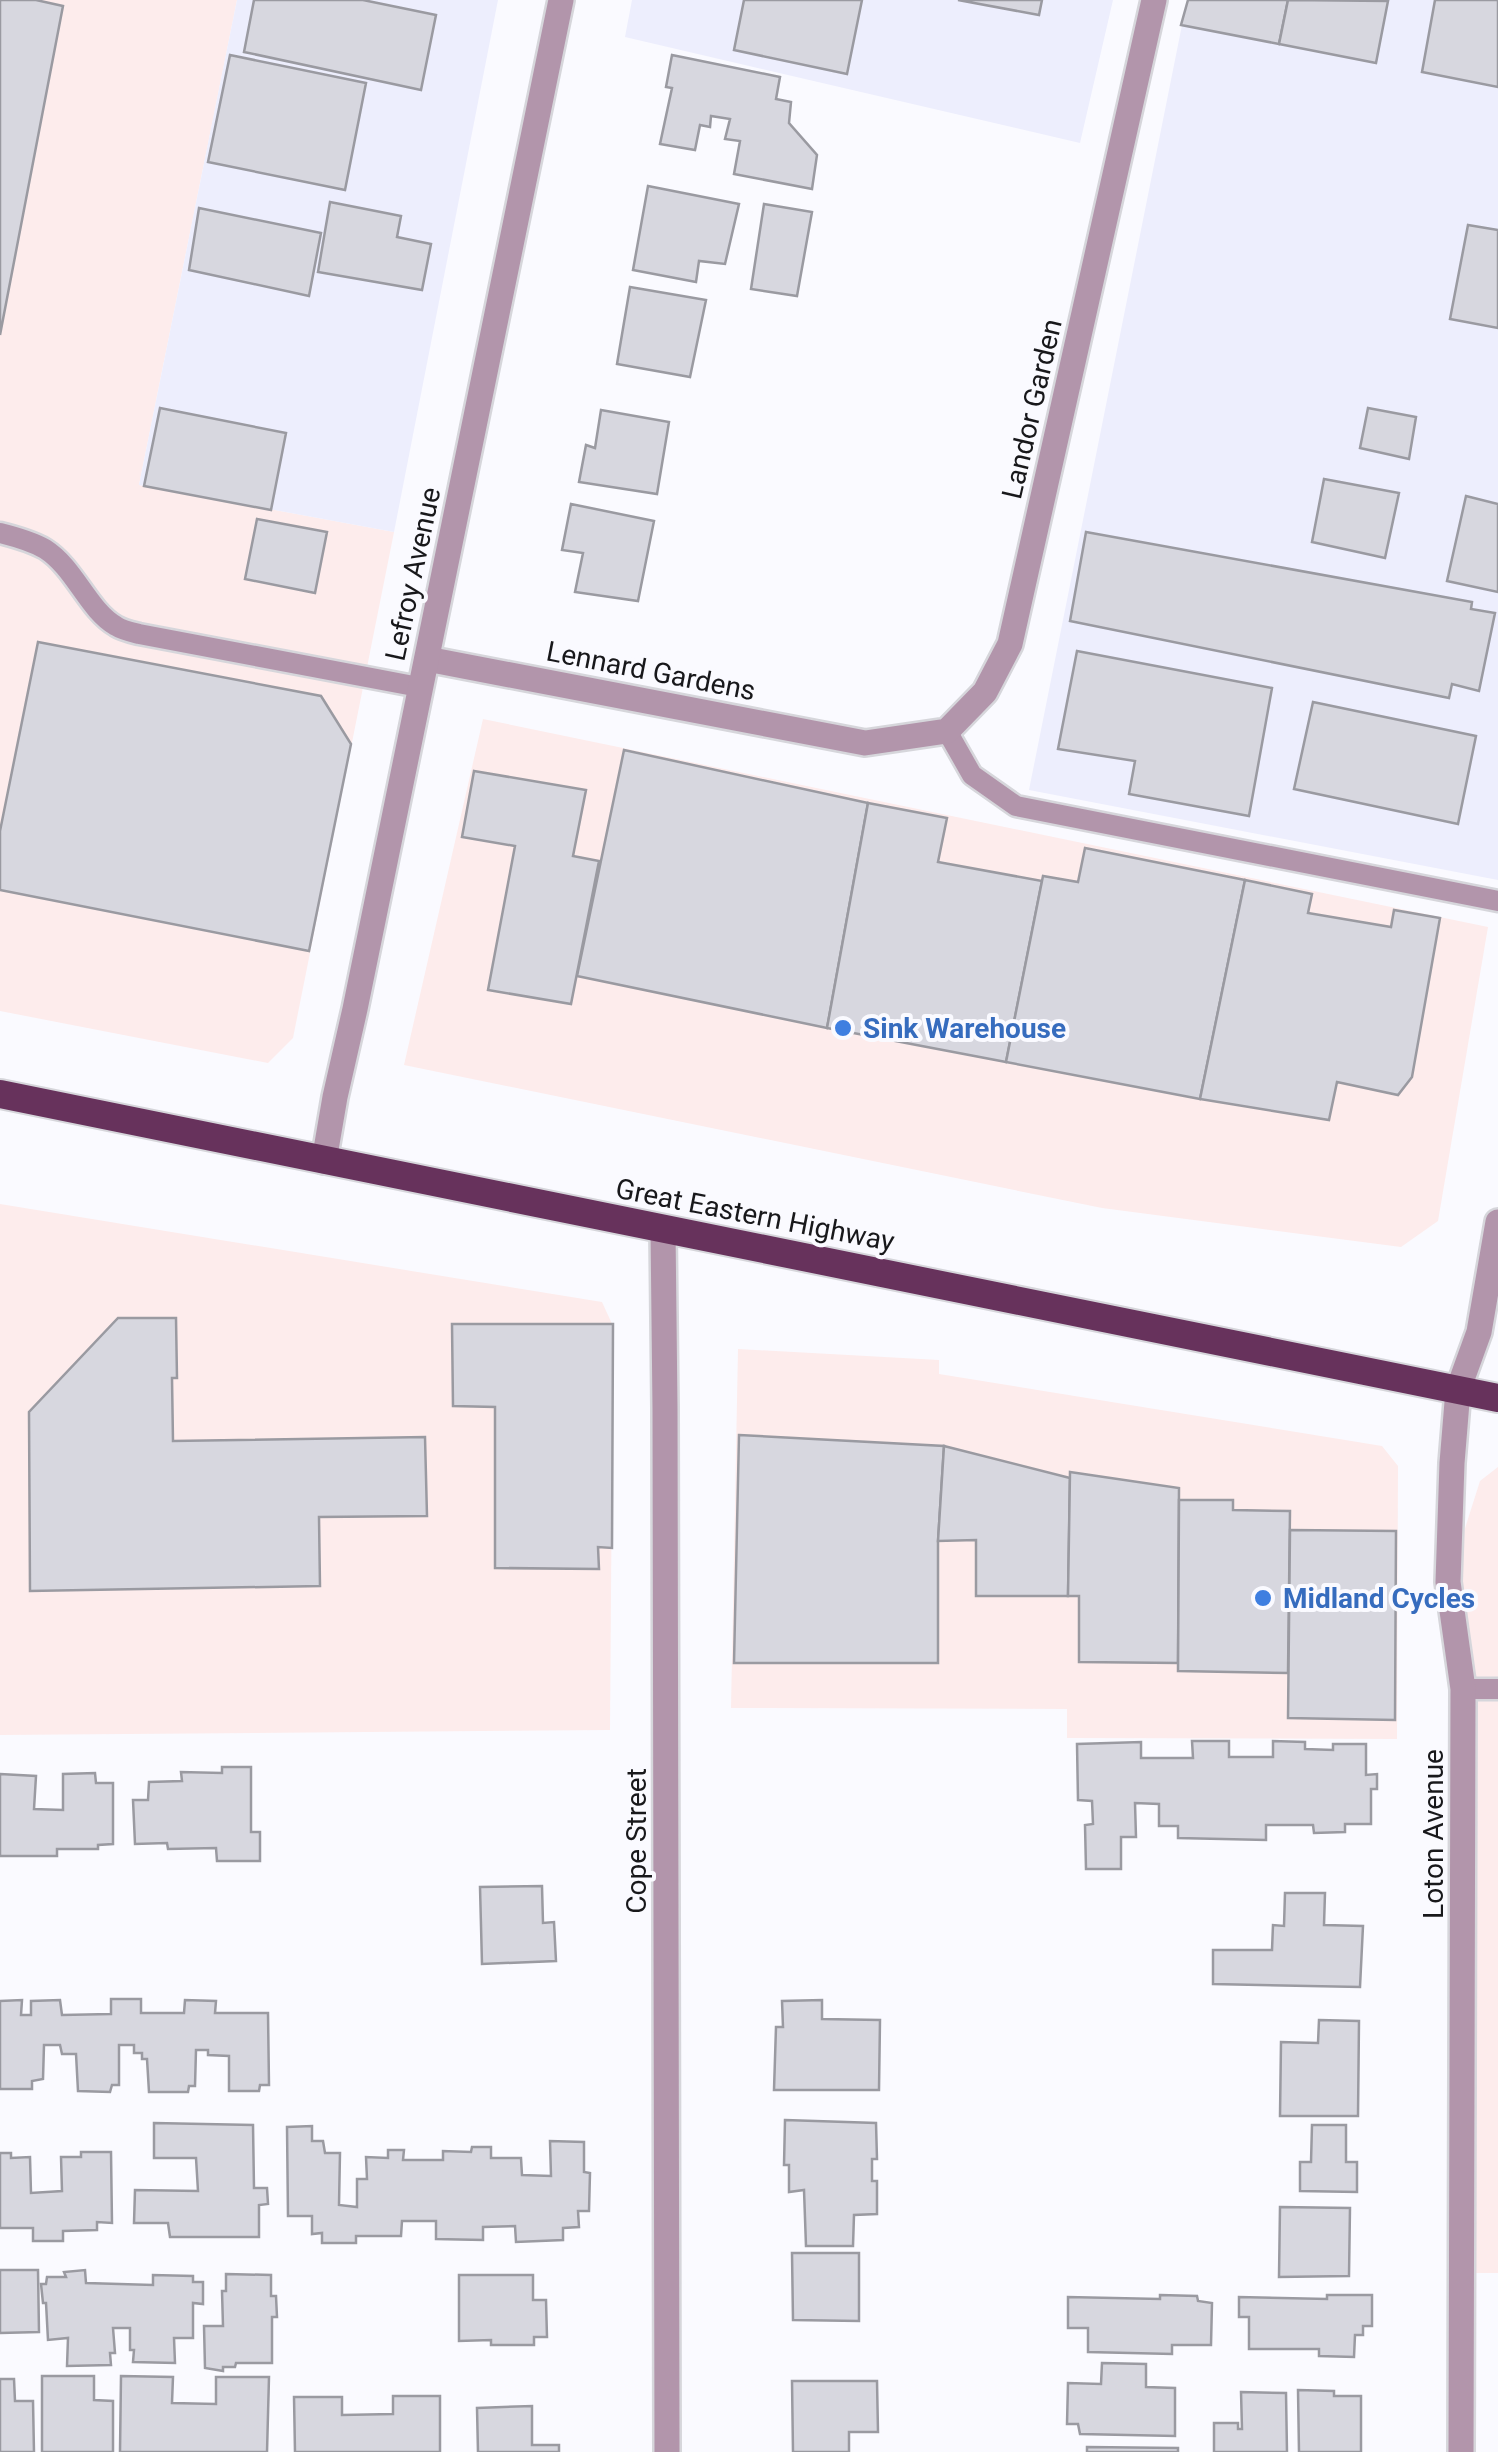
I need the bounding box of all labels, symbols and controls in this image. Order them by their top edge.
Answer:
street label: Landor Garden [995,316,1069,502]
street label: Lefroy Avenue [379,484,447,664]
street label: Lennard Gardens [544,635,758,707]
place label: Sink Warehouse [863,1012,1066,1045]
marker: Sink Warehouse [832,1017,854,1039]
street label: Great Eastern Highway [613,1172,897,1258]
place label: Midland Cycles [1283,1582,1475,1615]
marker: Midland Cycles [1252,1587,1274,1609]
street label: Loton Avenue [1417,1749,1450,1919]
street label: Cope Street [620,1768,653,1914]

